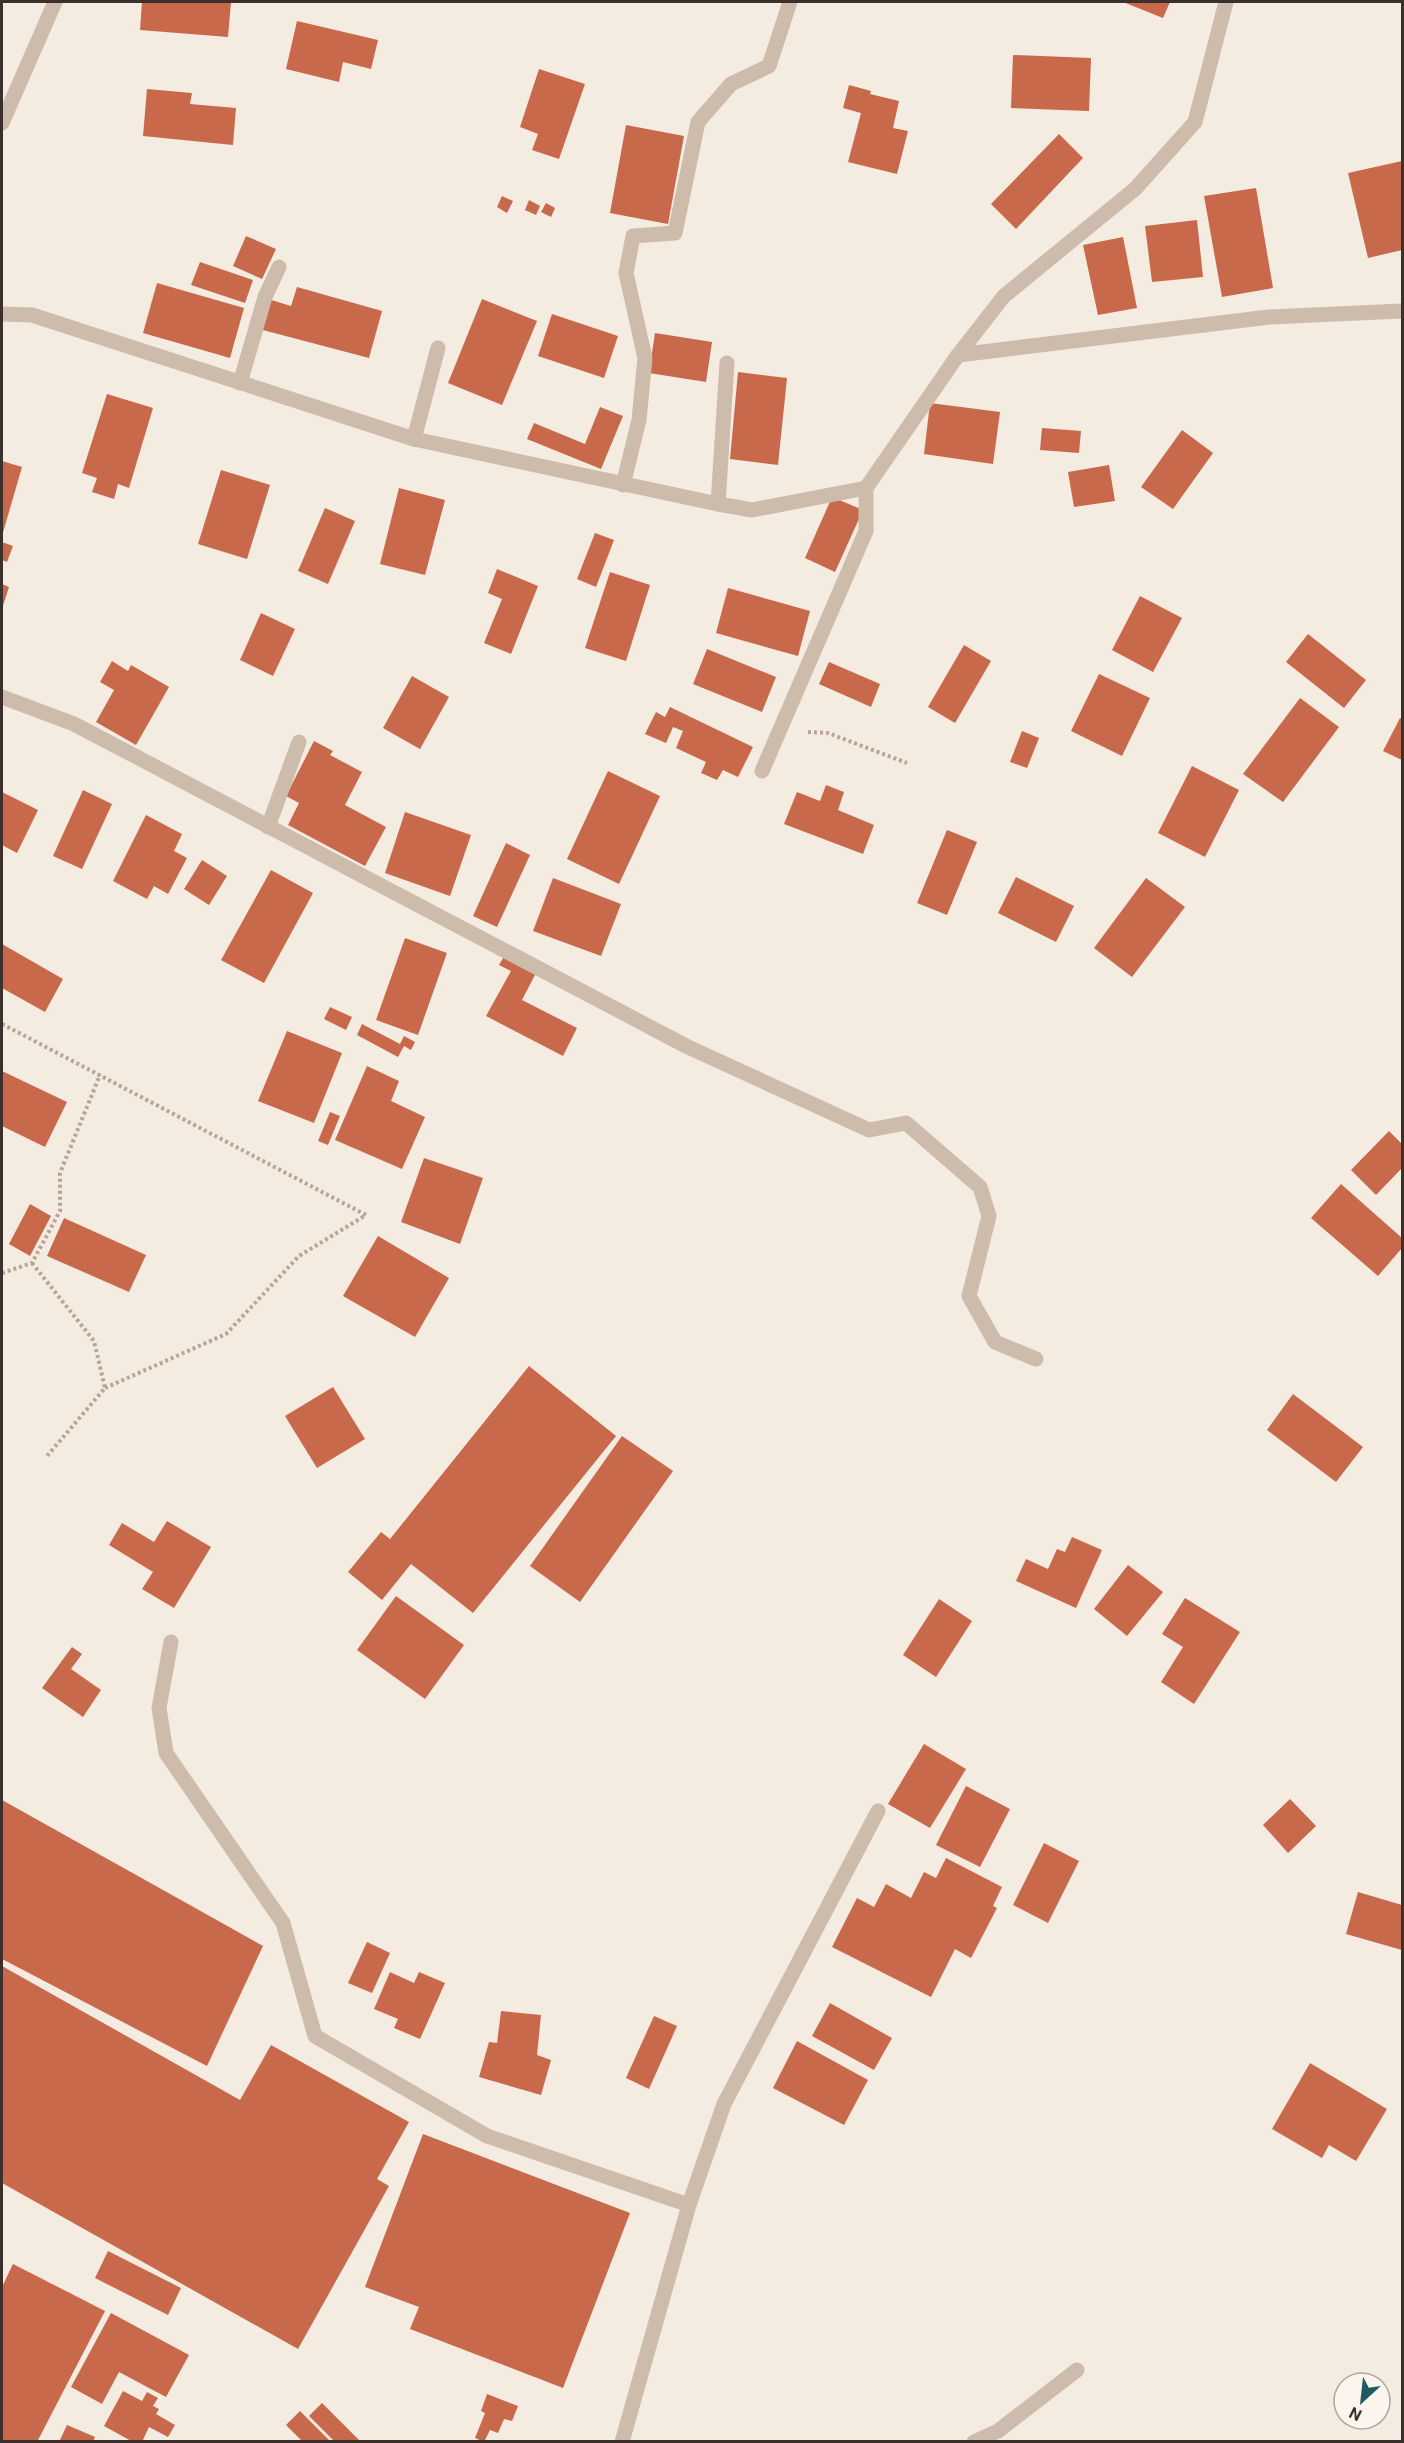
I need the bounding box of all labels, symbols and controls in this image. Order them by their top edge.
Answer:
north arrow [1332,2371,1392,2431]
text: N [1346,2403,1365,2425]

